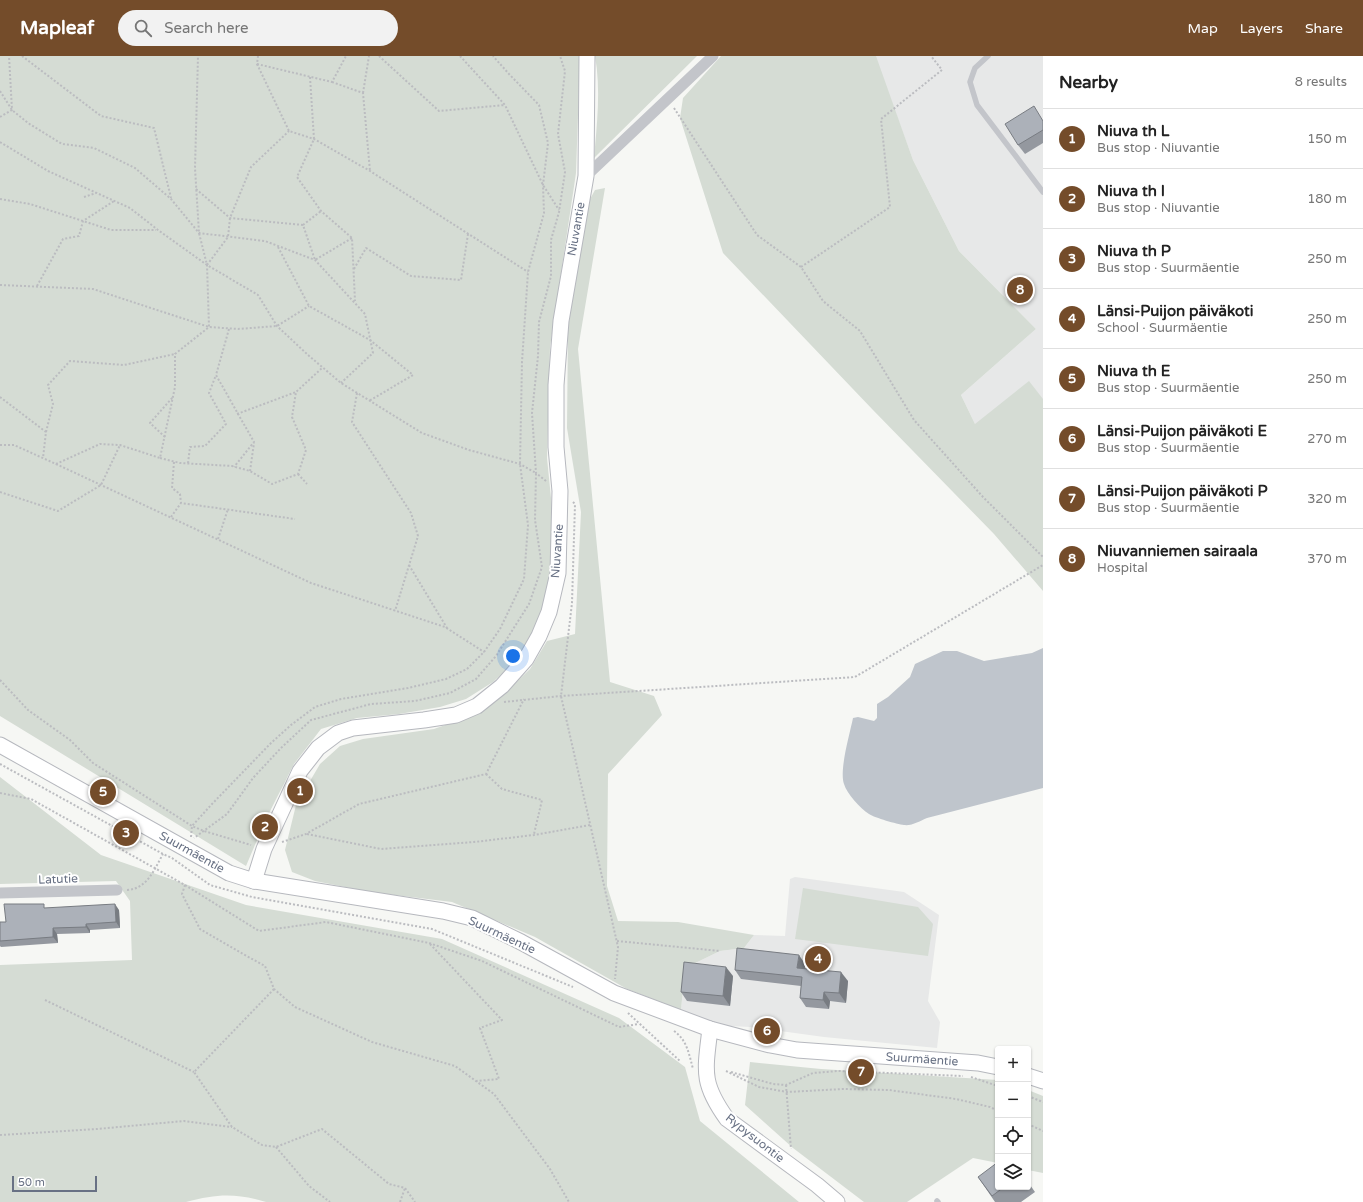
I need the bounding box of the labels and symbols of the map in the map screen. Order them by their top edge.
street label: Niuvantie [564,201,588,257]
pin: 8 [1007,275,1033,305]
street label: Niuvantie [548,523,566,579]
your location [503,646,523,666]
pin: 1 [287,776,313,806]
pin: 5 [90,777,116,807]
pin: 2 [252,812,278,842]
pin: 3 [113,818,139,848]
street label: Suurmäentie [157,828,227,876]
street label: Latutie [38,871,78,887]
street label: Suurmäentie [466,913,538,957]
pin: 4 [805,944,831,974]
pin: 6 [754,1016,780,1046]
street label: Suurmäentie [885,1049,959,1069]
pin: 7 [848,1057,874,1087]
street label: Rypysuontie [723,1111,787,1165]
scale bar [12,1174,97,1193]

